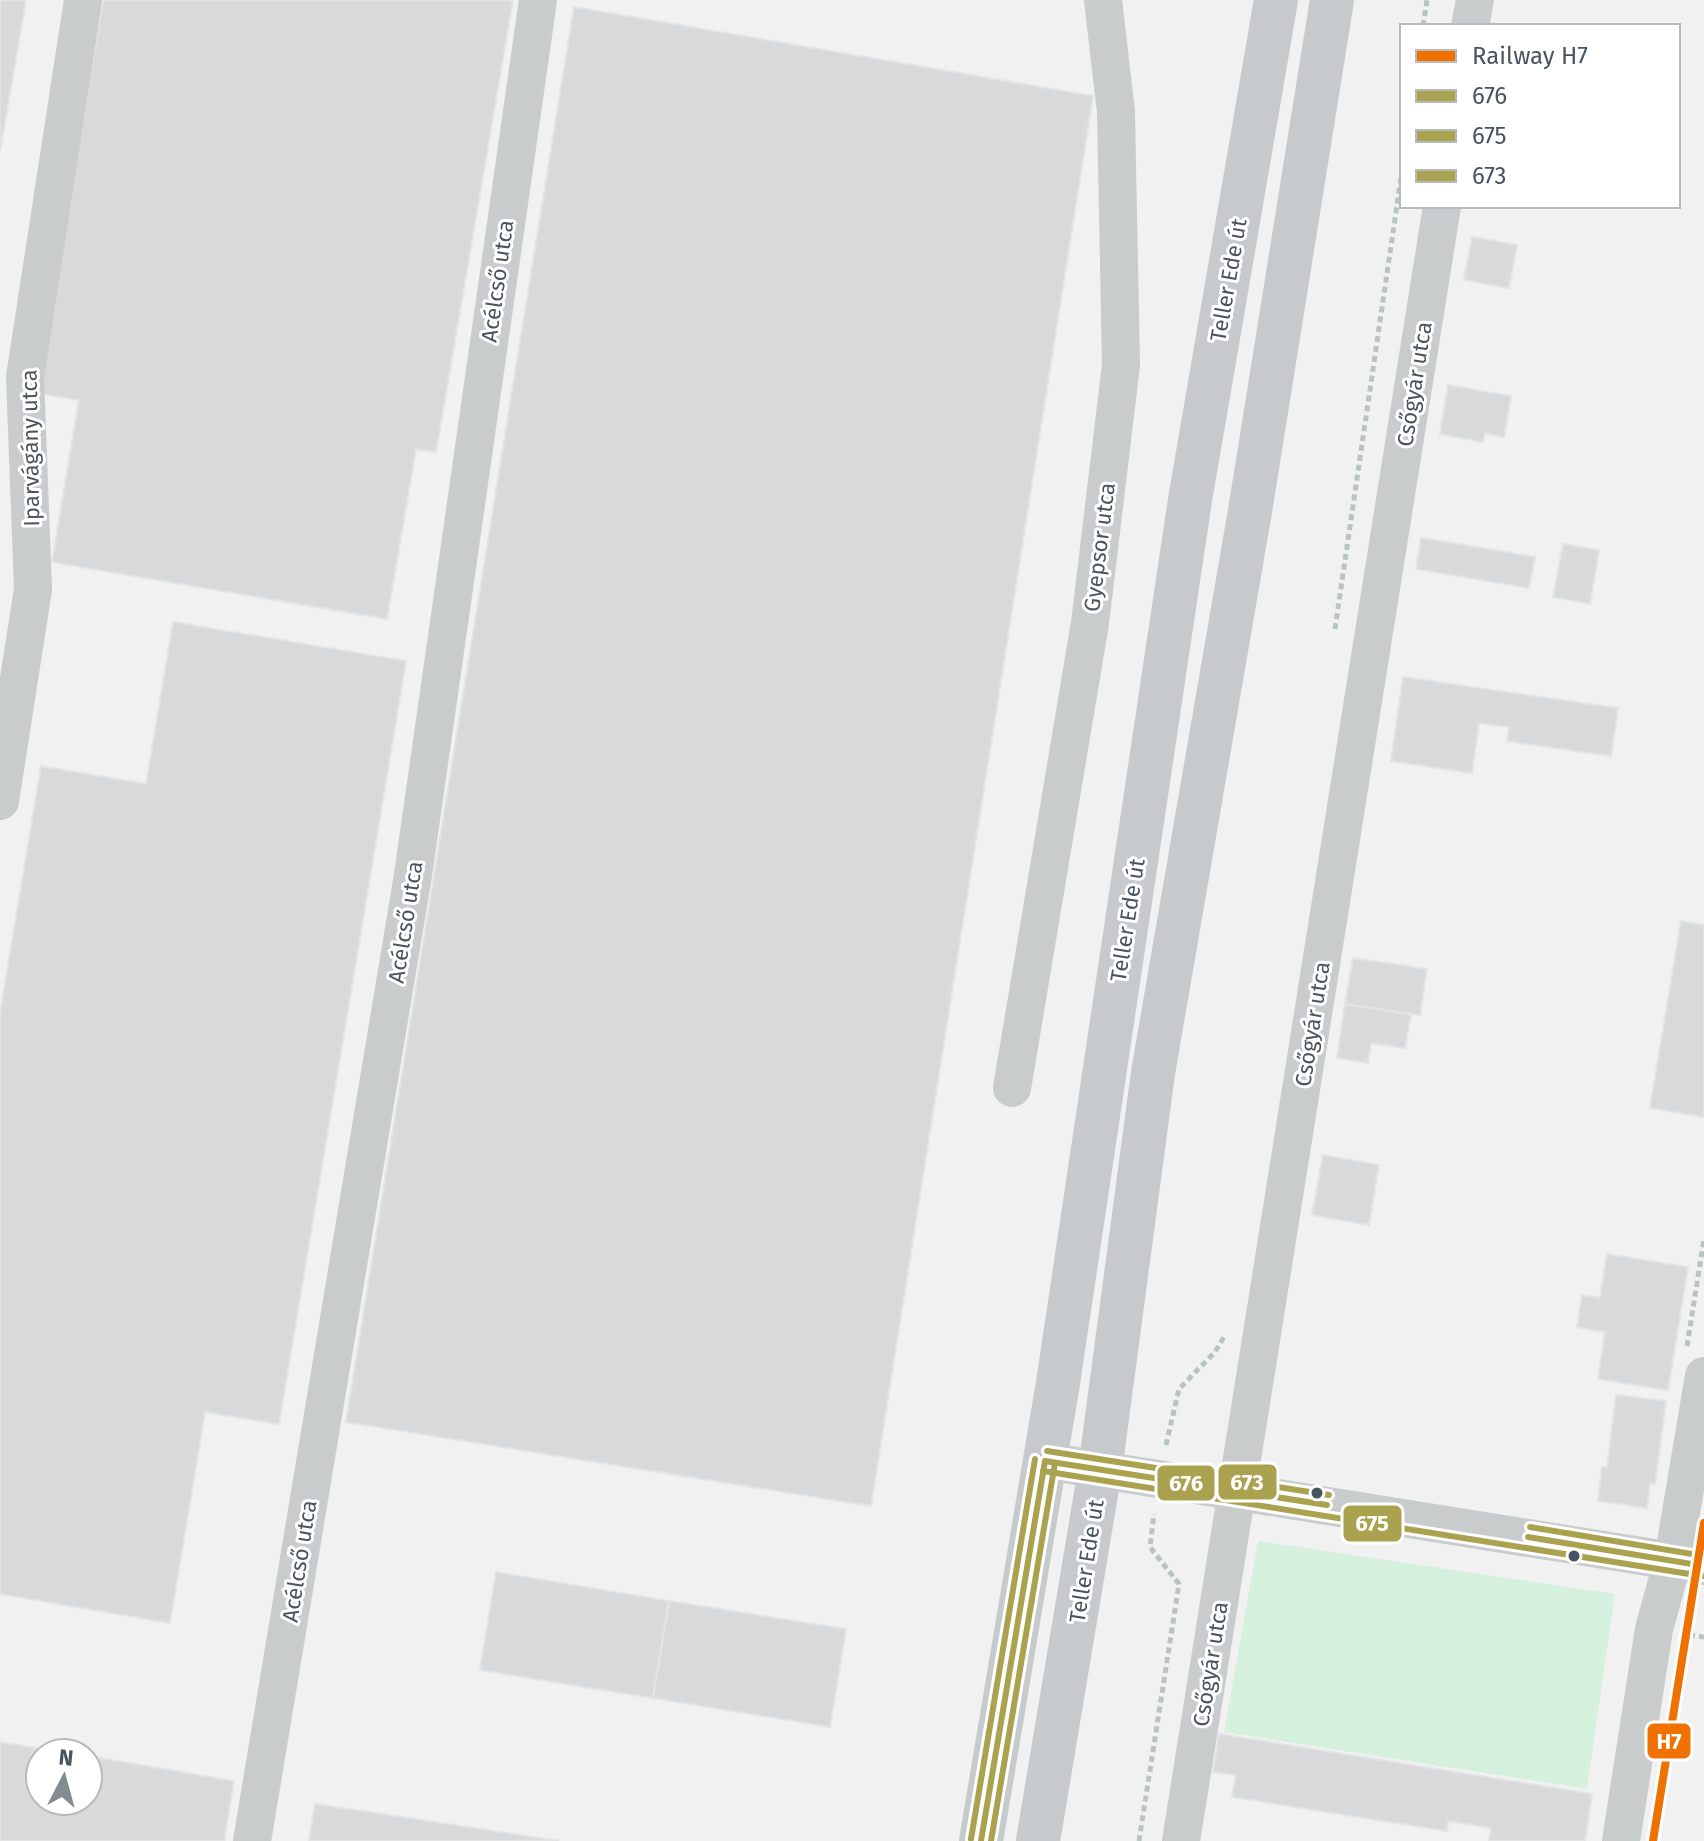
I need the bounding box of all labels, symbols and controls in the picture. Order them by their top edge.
legend [1400,24,1680,208]
text: Railway H7 [1472,42,1588,70]
text: 676 [1472,82,1507,110]
text: 675 [1472,122,1507,150]
text: 673 [1472,162,1507,190]
street label: Teller Ede út [1204,216,1253,344]
street label: Acélcső utca [476,218,519,344]
street label: Csőgyár utca [1391,320,1438,448]
street label: Iparvágány utca [16,369,45,527]
street label: Gyepsor utca [1078,481,1121,613]
street label: Teller Ede út [1104,857,1151,984]
street label: Acélcső utca [383,859,428,985]
street label: Csőgyár utca [1289,960,1336,1088]
line badge: 673 [1217,1463,1278,1501]
line badge: 676 [1156,1464,1216,1502]
text: 673 [1230,1469,1264,1496]
text: 676 [1169,1470,1203,1497]
unlabelled marker [1309,1485,1325,1501]
street label: Acélcső utca [277,1498,322,1624]
street label: Teller Ede út [1063,1498,1110,1625]
line badge: 675 [1342,1504,1403,1543]
text: 675 [1355,1510,1389,1537]
unlabelled marker [1566,1548,1582,1564]
street label: Csőgyár utca [1187,1600,1234,1728]
line badge: H7 [1646,1722,1692,1760]
text: H7 [1657,1728,1681,1755]
north arrow [24,1737,104,1817]
text: N [57,1743,75,1772]

